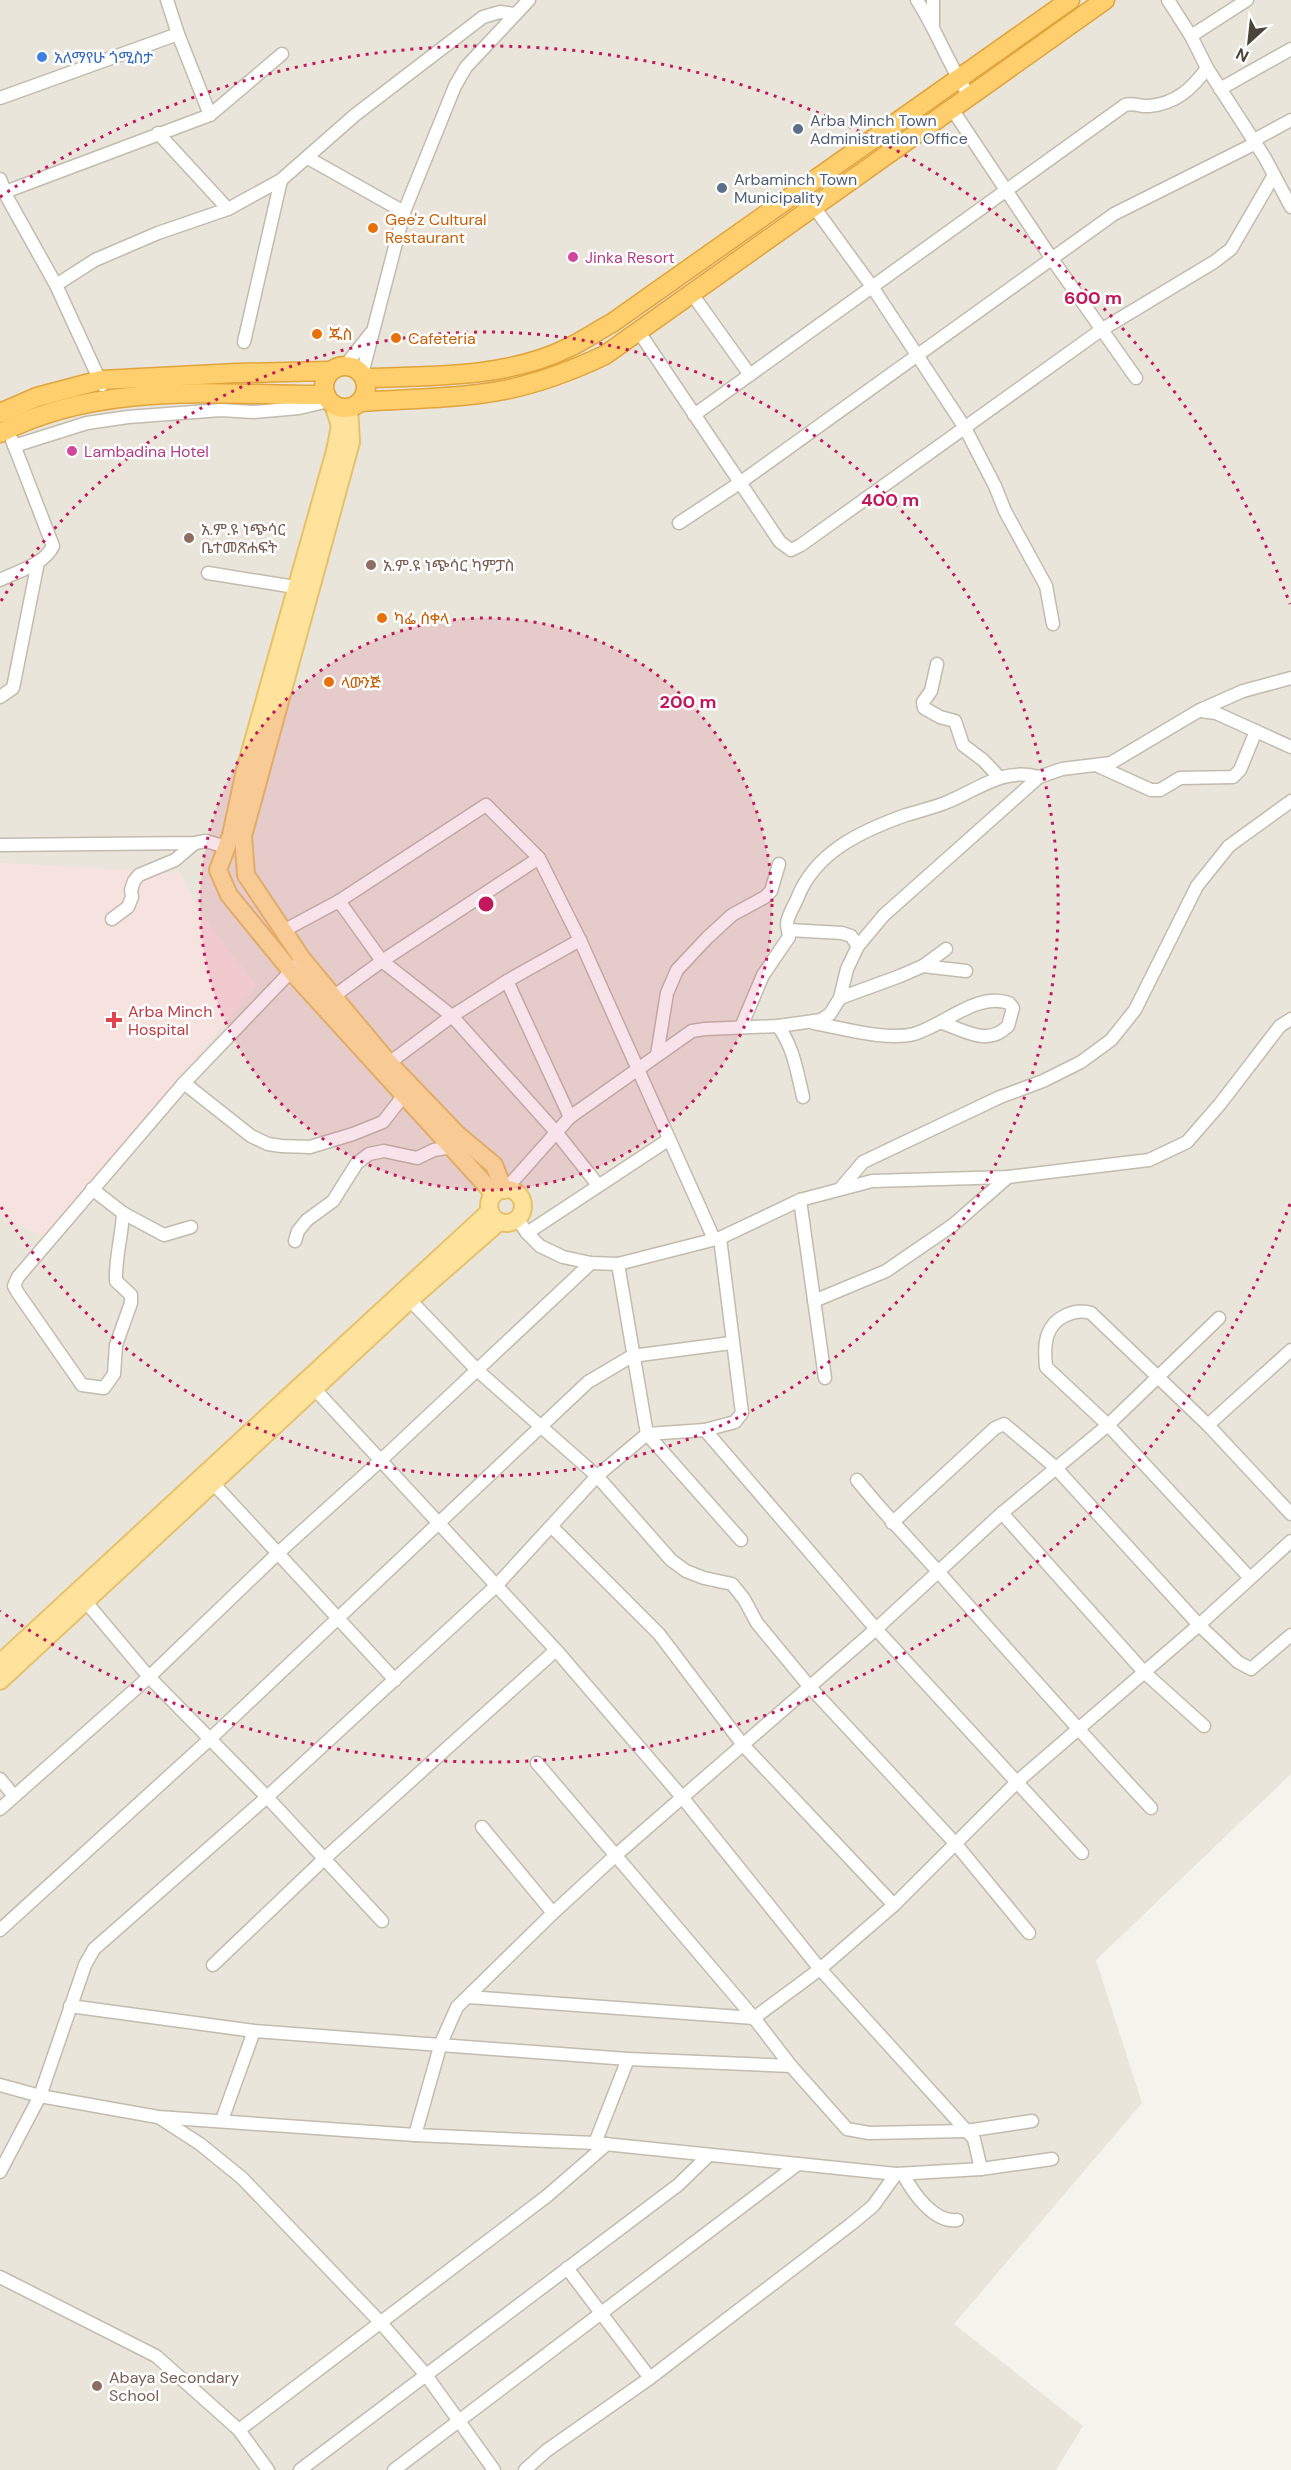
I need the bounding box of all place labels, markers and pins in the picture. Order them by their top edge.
place label: አለማየሁ ጎሚስታ [54,47,153,68]
marker: አለማየሁ ጎሚስታ [35,50,49,64]
place label: Arba Minch Town Administration Office [810,110,968,149]
marker: Arba Minch Town Administration Office [791,122,805,136]
place label: Arbaminch Town Municipality [734,169,857,208]
marker: Arbaminch Town Municipality [715,181,729,195]
place label: Gee'z Cultural Restaurant [385,209,487,248]
marker: Gee'z Cultural Restaurant [366,221,380,235]
place label: Jinka Resort [585,247,675,268]
marker: Jinka Resort [566,250,580,264]
place label: ጁስ [329,324,352,345]
marker: ጁስ [310,327,324,341]
place label: Cafeteria [408,328,476,349]
marker: Cafeteria [389,331,403,345]
place label: Lambadina Hotel [84,441,209,462]
marker: Lambadina Hotel [65,444,79,458]
place label: አ.ም.ዩ ነጭሳር ቤተመጽሐፍት [201,519,286,558]
marker: አ.ም.ዩ ነጭሳር ቤተመጽሐፍት [182,531,196,545]
place label: አ.ም.ዩ ነጭሳር ካምፓስ [383,555,515,576]
marker: አ.ም.ዩ ነጭሳር ካምፓስ [364,558,378,572]
place label: ካፌ ሰቀላ [394,608,449,629]
marker: ካፌ ሰቀላ [375,611,389,625]
place label: ላውንጅ [341,672,381,693]
marker: ላውንጅ [322,675,336,689]
centre of rings [476,894,496,914]
place label: Arba Minch Hospital [128,1001,212,1040]
marker: Arba Minch Hospital [105,1011,123,1029]
place label: Abaya Secondary School [109,2367,239,2406]
marker: Abaya Secondary School [90,2379,104,2393]

